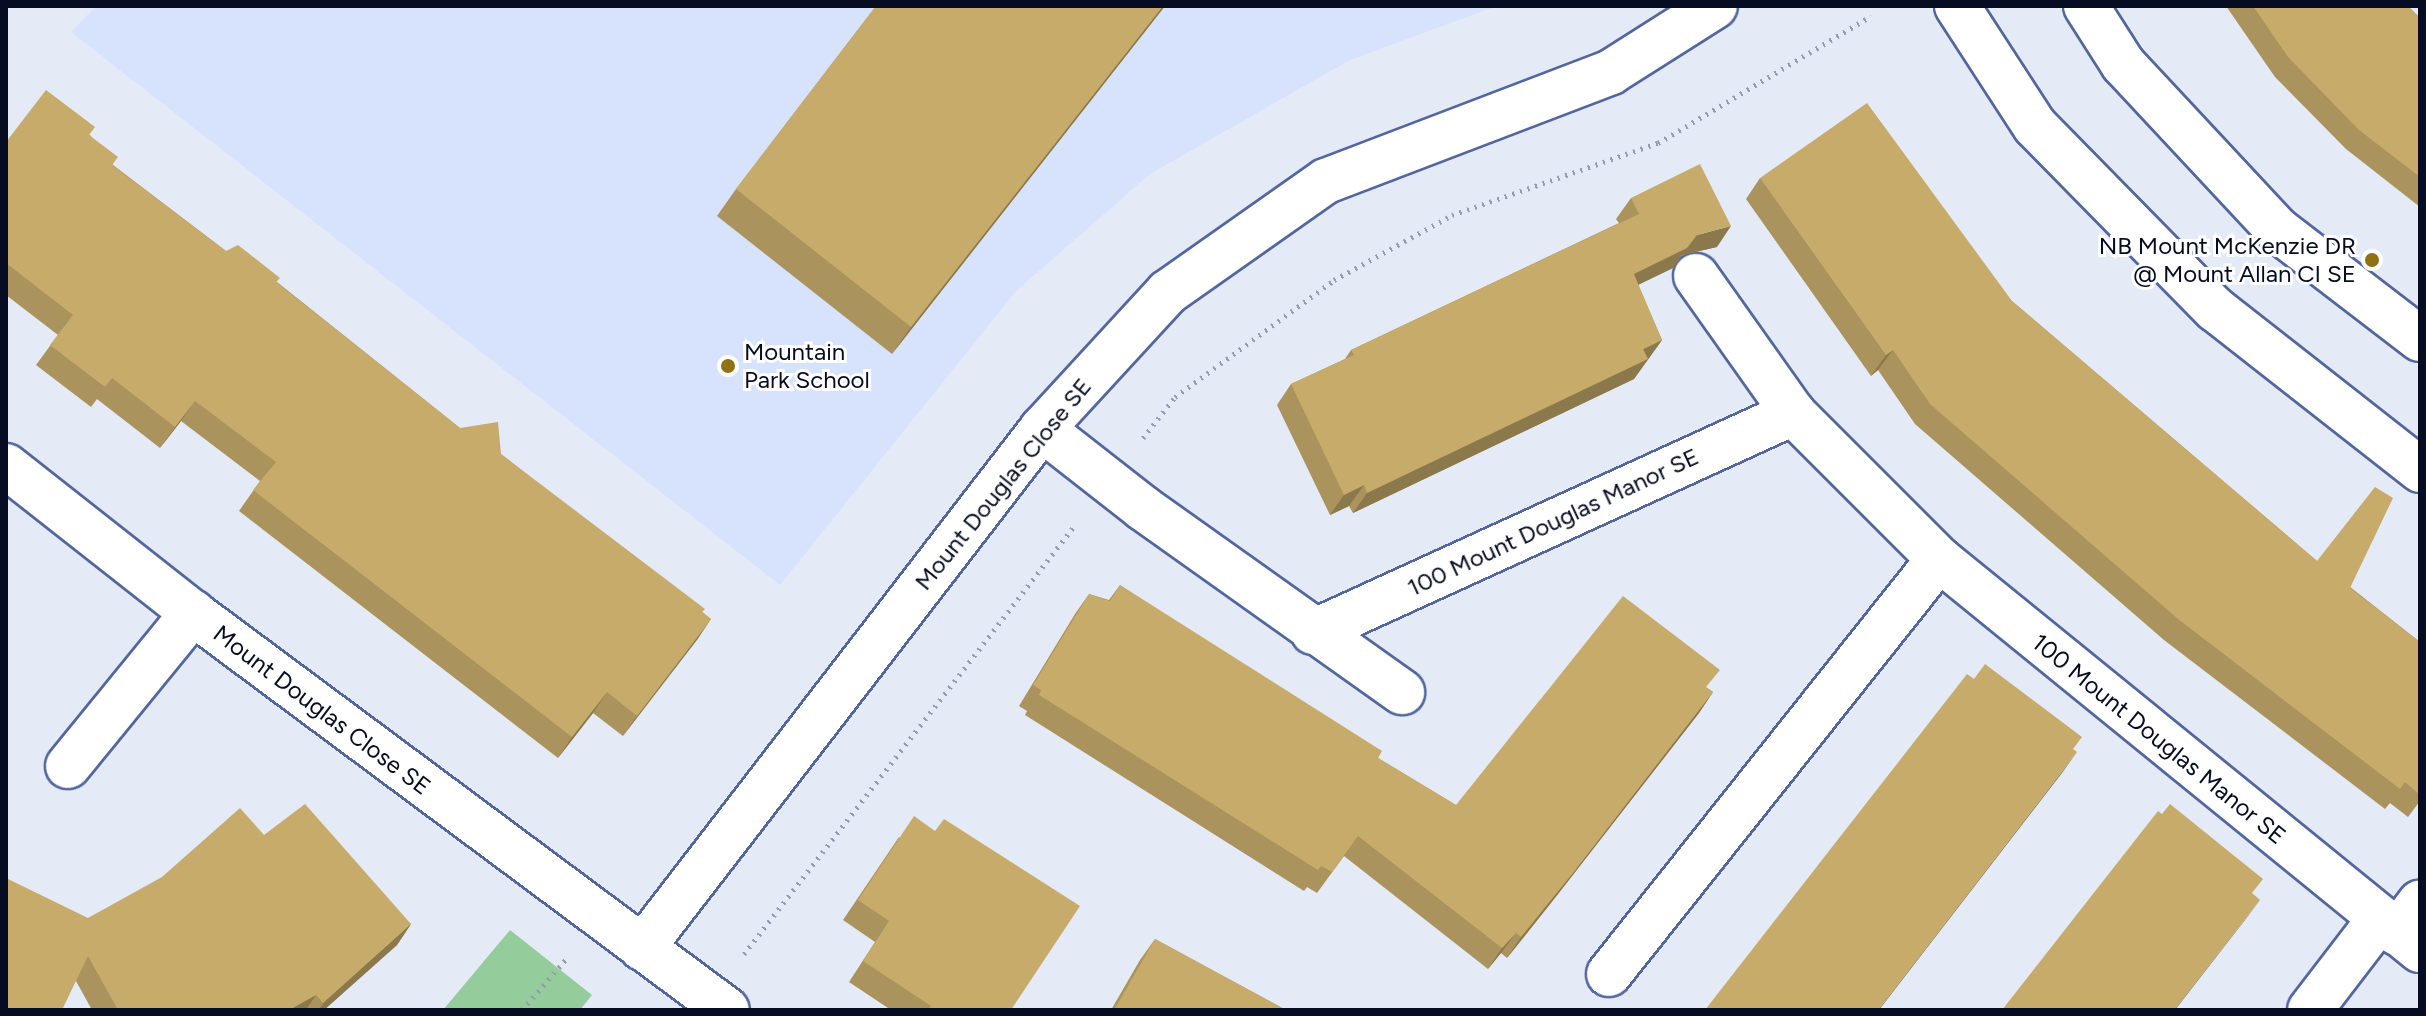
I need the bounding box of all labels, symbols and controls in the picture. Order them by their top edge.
place label: NB Mount McKenzie DR @ Mount Allan CI SE [2099,232,2356,288]
marker: NB Mount McKenzie DR @ Mount Allan CI SE [2363,251,2381,269]
place label: Mountain Park School [744,338,870,394]
marker: Mountain Park School [719,357,737,375]
street label: Mount Douglas Close SE [909,372,1097,596]
street label: 100 Mount Douglas Manor SE [1403,442,1703,602]
street label: Mount Douglas Close SE [208,619,436,801]
street label: 100 Mount Douglas Manor SE [2026,628,2292,850]

